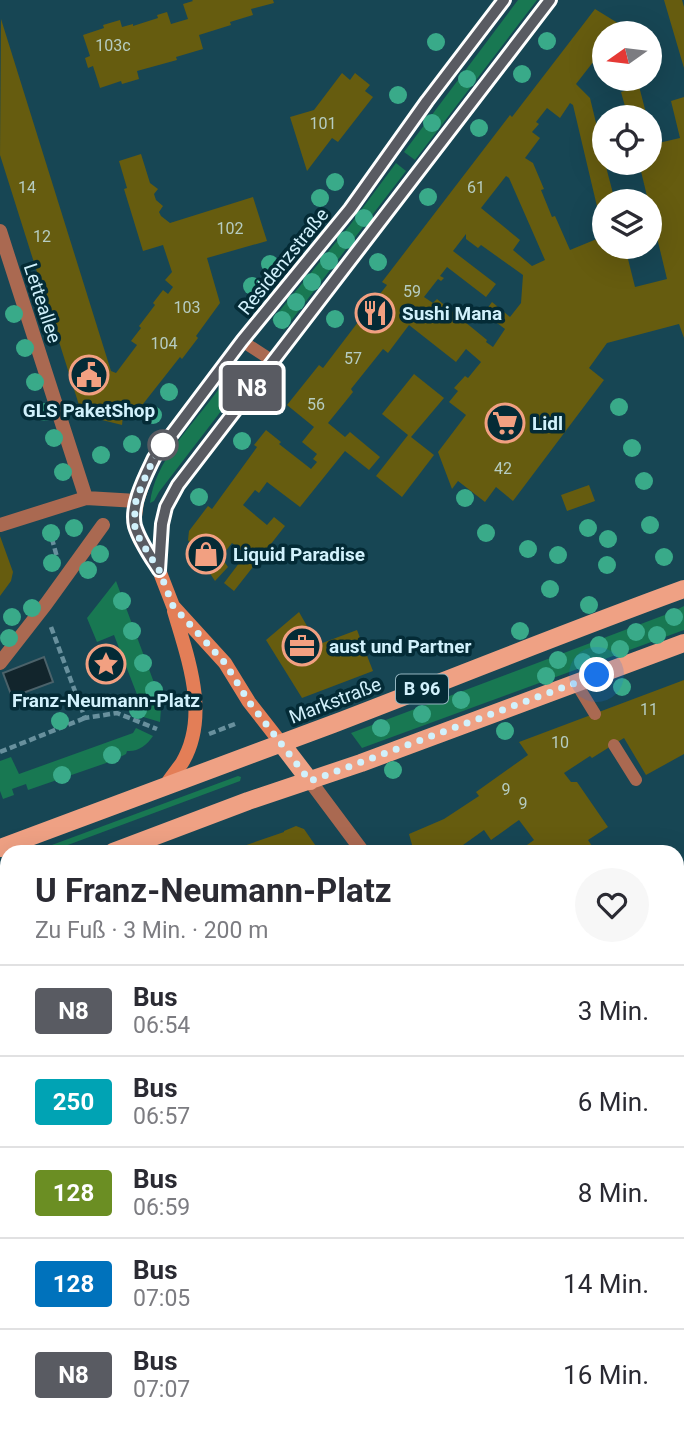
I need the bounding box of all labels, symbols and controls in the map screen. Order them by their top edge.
north arrow [592,21,662,91]
map controls [592,21,662,259]
house number: 103c [95,36,131,55]
button: locate [592,105,662,175]
house number: 101 [310,114,336,133]
house number: 14 [18,178,36,197]
house number: 61 [467,178,485,197]
button: layers [592,189,662,259]
street label: Residenzstraße [233,203,333,319]
house number: 102 [217,219,243,238]
house number: 12 [33,227,51,246]
street label: Letteallee [19,260,66,346]
house number: 59 [403,282,421,301]
restaurant icon: Sushi Mana [354,292,396,334]
house number: 103 [174,298,200,317]
place label: Sushi Mana [402,302,502,325]
house number: 104 [151,334,177,353]
house number: 57 [344,349,362,368]
public building icon: GLS PaketShop [68,354,110,396]
line badge: N8 [220,365,284,411]
text: N8 [237,374,267,402]
house number: 56 [307,395,325,414]
place label: GLS PaketShop [23,399,155,422]
supermarket icon: Lidl [484,402,526,444]
place label: Lidl [532,412,563,435]
unlabelled marker [148,430,178,460]
house number: 42 [494,459,512,478]
shop icon: Liquid Paradise [185,533,227,575]
place label: Liquid Paradise [233,543,365,566]
office icon: aust und Partner [281,625,323,667]
place label: aust und Partner [329,635,472,658]
place icon: Franz-Neumann-Platz [85,643,127,685]
your location [579,657,614,692]
street label: Markstraße [286,672,384,729]
road number: B 96 [396,674,448,704]
place label: Franz-Neumann-Platz [12,689,200,712]
house number: 11 [640,700,658,719]
house number: 10 [551,733,569,752]
house number: 9 [502,780,511,799]
house number: 9 [519,794,528,813]
button: heart [575,868,649,942]
text: U Franz-Neumann-Platz [35,871,392,910]
text: Zu Fuß · 3 Min. · 200 m [35,917,268,944]
text: Bus [133,982,178,1012]
text: 3 Min. [578,996,649,1026]
text: N8 [58,997,89,1025]
text: 06:54 [133,1012,190,1039]
text: Bus [133,1073,178,1103]
text: 6 Min. [578,1087,649,1117]
text: 250 [53,1088,94,1116]
text: 06:57 [133,1103,190,1130]
text: Bus [133,1164,178,1194]
text: 8 Min. [578,1178,649,1208]
text: 128 [53,1179,94,1207]
text: 06:59 [133,1194,190,1221]
text: Bus [133,1255,178,1285]
text: 14 Min. [563,1269,649,1299]
text: 128 [53,1270,94,1298]
text: 07:05 [133,1285,190,1312]
text: Bus [133,1346,178,1376]
text: 16 Min. [563,1360,649,1390]
text: N8 [58,1361,89,1389]
text: 07:07 [133,1376,190,1403]

